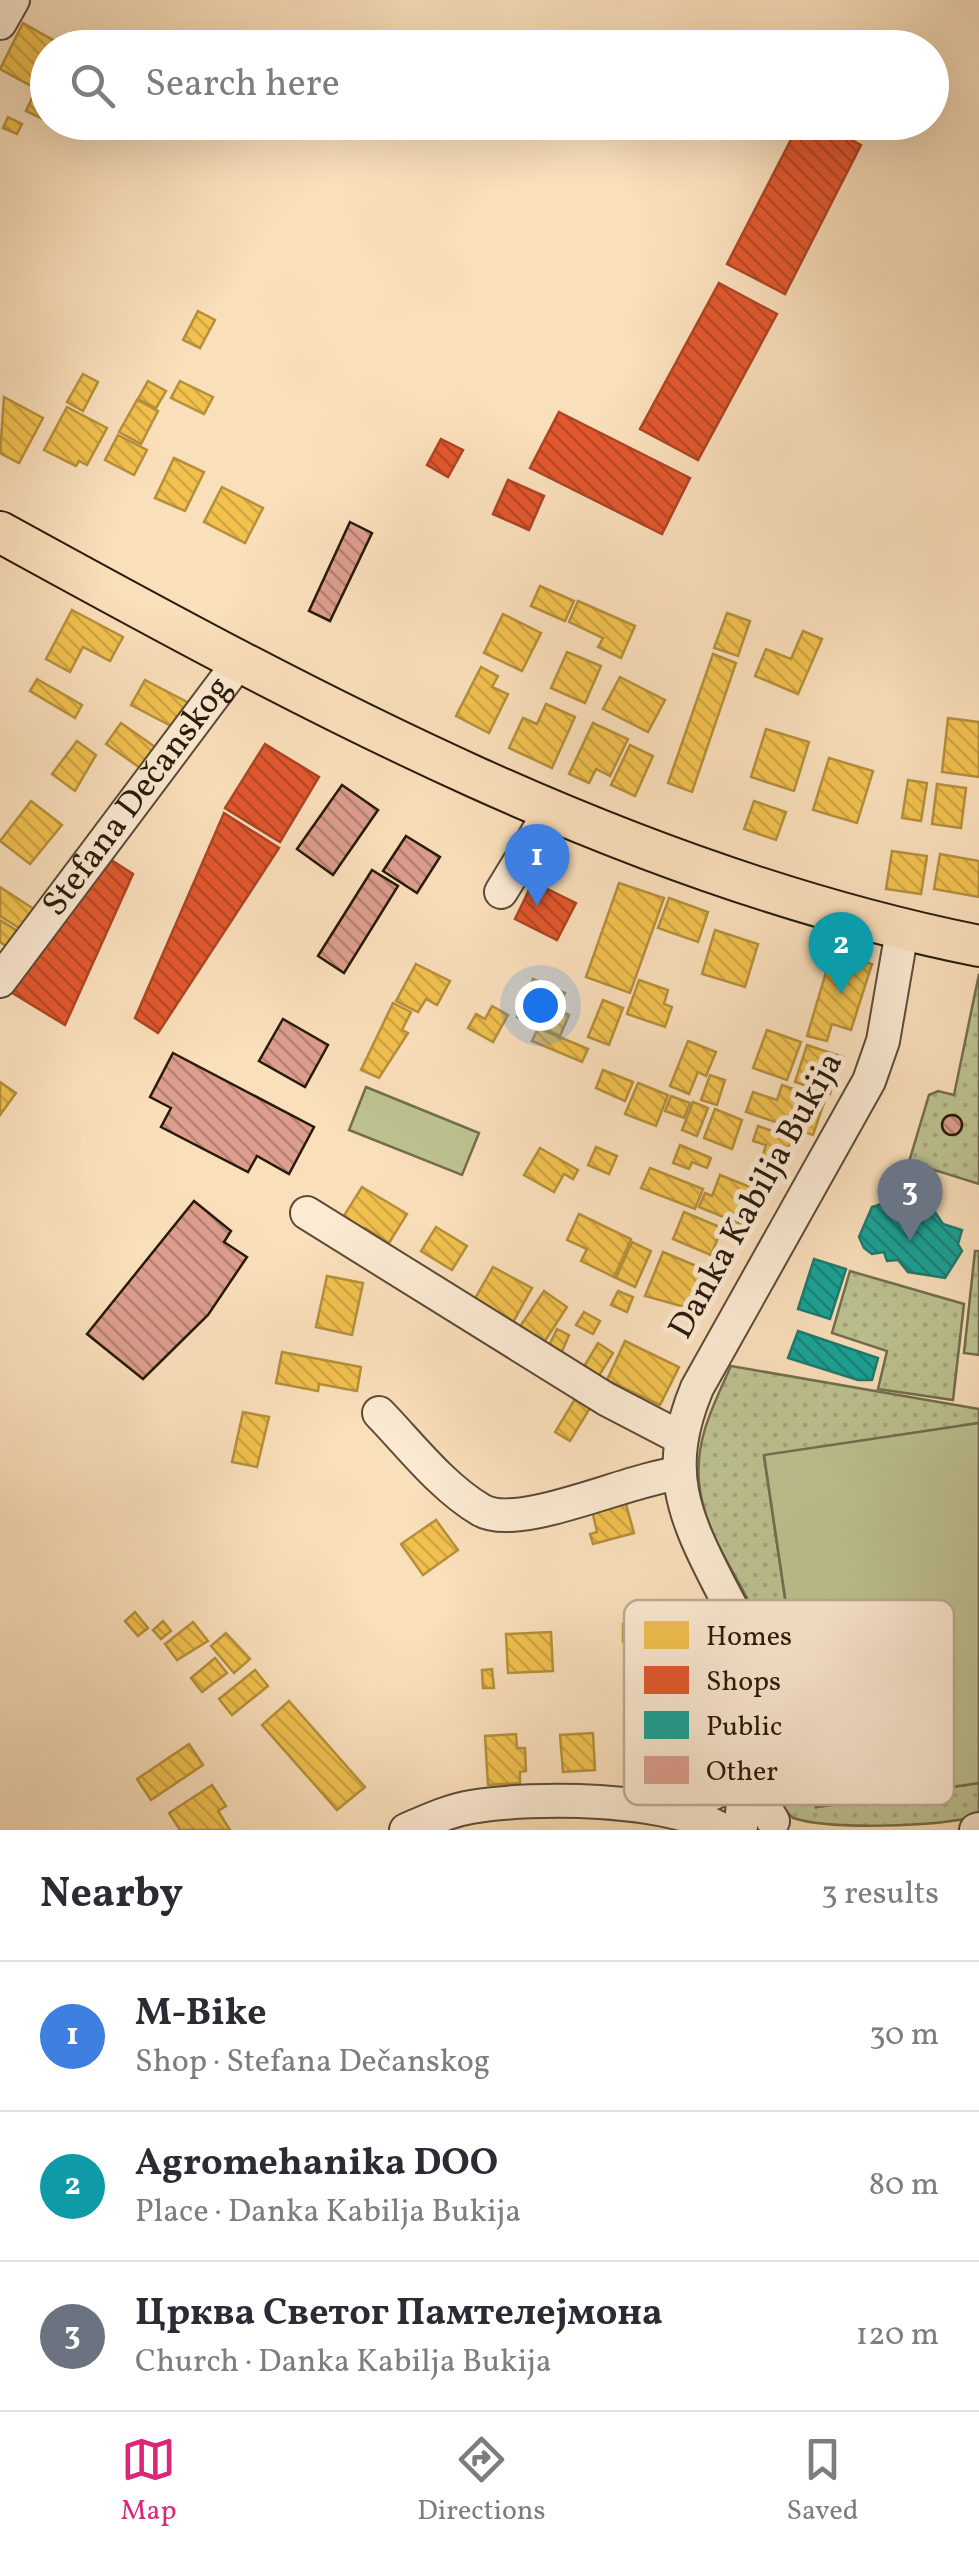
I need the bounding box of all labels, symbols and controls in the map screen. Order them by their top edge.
search box [30,30,949,140]
icon: search [65,58,120,113]
text: Search here [145,59,340,112]
street label: Stefana Dečanskog [32,667,244,927]
pin: 1 [504,824,570,906]
pin: 2 [808,912,874,994]
your location [515,980,566,1031]
street label: Danka Kabilja Bukija [658,1044,856,1348]
pin: 3 [878,1158,942,1241]
legend [624,1600,954,1805]
text: Homes [706,1618,792,1657]
text: Shops [706,1663,781,1702]
text: Public [706,1708,782,1747]
text: Other [706,1753,778,1792]
text: Nearby [40,1866,183,1925]
text: 3 results [821,1873,939,1917]
text: M-Bike [135,1988,267,2041]
text: 1 [66,2014,79,2058]
text: 30 m [869,2014,939,2058]
text: Shop · Stefana Dečanskog [135,2041,490,2085]
text: Agromehanika DOO [135,2138,498,2191]
text: 2 [64,2164,81,2208]
text: 80 m [869,2164,939,2208]
text: Place · Danka Kabilja Bukija [135,2191,521,2235]
text: Црква Светог Памтелејмона [135,2288,663,2341]
text: 3 [64,2314,81,2358]
text: 120 m [856,2314,939,2358]
text: Church · Danka Kabilja Bukija [135,2341,552,2385]
tab: Map [120,2432,176,2531]
tab: Directions [417,2432,546,2531]
tab: Saved [786,2432,859,2531]

